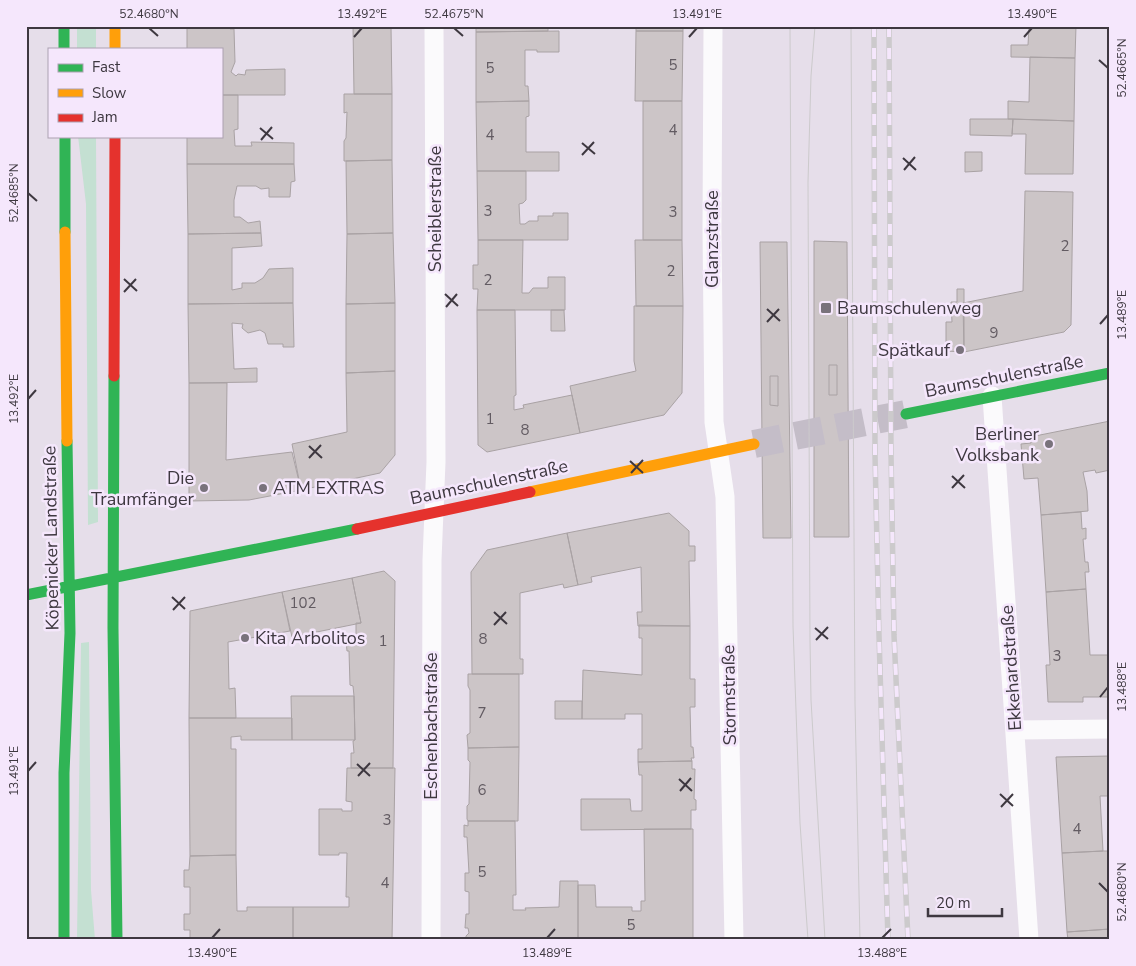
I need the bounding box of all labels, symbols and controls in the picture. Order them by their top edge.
text: 52.4680°N [119,6,179,22]
text: 13.492°E [337,6,387,22]
text: 52.4675°N [424,6,484,22]
text: 13.491°E [672,6,722,22]
text: 13.490°E [1007,6,1057,22]
text: 52.4665°N [1114,38,1130,98]
legend [48,48,222,138]
house number: 5 [668,55,678,75]
text: Fast [92,57,121,77]
house number: 5 [485,58,495,78]
text: Slow [92,83,127,103]
text: Jam [91,107,118,127]
house number: 4 [668,120,678,140]
house number: 4 [485,125,495,145]
street label: Scheiblerstraße [423,146,447,272]
text: 52.4685°N [6,163,22,223]
street label: Glanzstraße [700,190,724,288]
house number: 3 [483,201,493,221]
house number: 3 [668,202,678,222]
house number: 2 [1060,236,1070,256]
house number: 2 [666,261,676,281]
house number: 2 [483,270,493,290]
text: 13.489°E [1114,290,1130,340]
place label: Baumschulenweg [837,296,982,320]
marker: Baumschulenweg [819,301,833,315]
house number: 9 [989,323,999,343]
place label: Spätkauf [878,338,951,362]
marker: Spätkauf [954,344,966,356]
street label: Baumschulenstraße [923,349,1085,403]
text: 13.492°E [6,374,22,424]
house number: 1 [485,409,495,429]
house number: 8 [520,420,530,440]
place label: Berliner Volksbank [955,422,1040,467]
marker: Berliner Volksbank [1043,438,1055,450]
street label: Köpenicker Landstraße [37,445,65,631]
street label: Baumschulenstraße [408,454,570,510]
place label: Die Traumfänger [91,466,195,511]
place label: ATM EXTRAS [273,476,384,500]
marker: Die Traumfänger [198,482,210,494]
marker: ATM EXTRAS [257,482,269,494]
house number: 102 [289,593,317,613]
street label: Ekkehardstraße [995,604,1027,732]
place label: Kita Arbolitos [255,626,365,650]
house number: 8 [478,629,488,649]
house number: 1 [378,631,388,651]
marker: Kita Arbolitos [239,632,251,644]
street label: Stormstraße [716,645,742,745]
house number: 3 [1052,646,1062,666]
street label: Eschenbachstraße [419,652,443,800]
text: 13.488°E [1114,662,1130,712]
house number: 7 [477,703,487,723]
text: 13.491°E [6,746,22,796]
house number: 6 [477,780,487,800]
house number: 3 [382,810,392,830]
house number: 4 [1072,819,1082,839]
house number: 5 [477,862,487,882]
text: 52.4680°N [1114,862,1130,922]
house number: 4 [380,873,390,893]
scale bar [928,886,1002,918]
text: 20 m [936,893,971,913]
house number: 5 [626,915,636,935]
text: 13.490°E [187,945,237,961]
text: 13.489°E [522,945,572,961]
text: 13.488°E [857,945,907,961]

